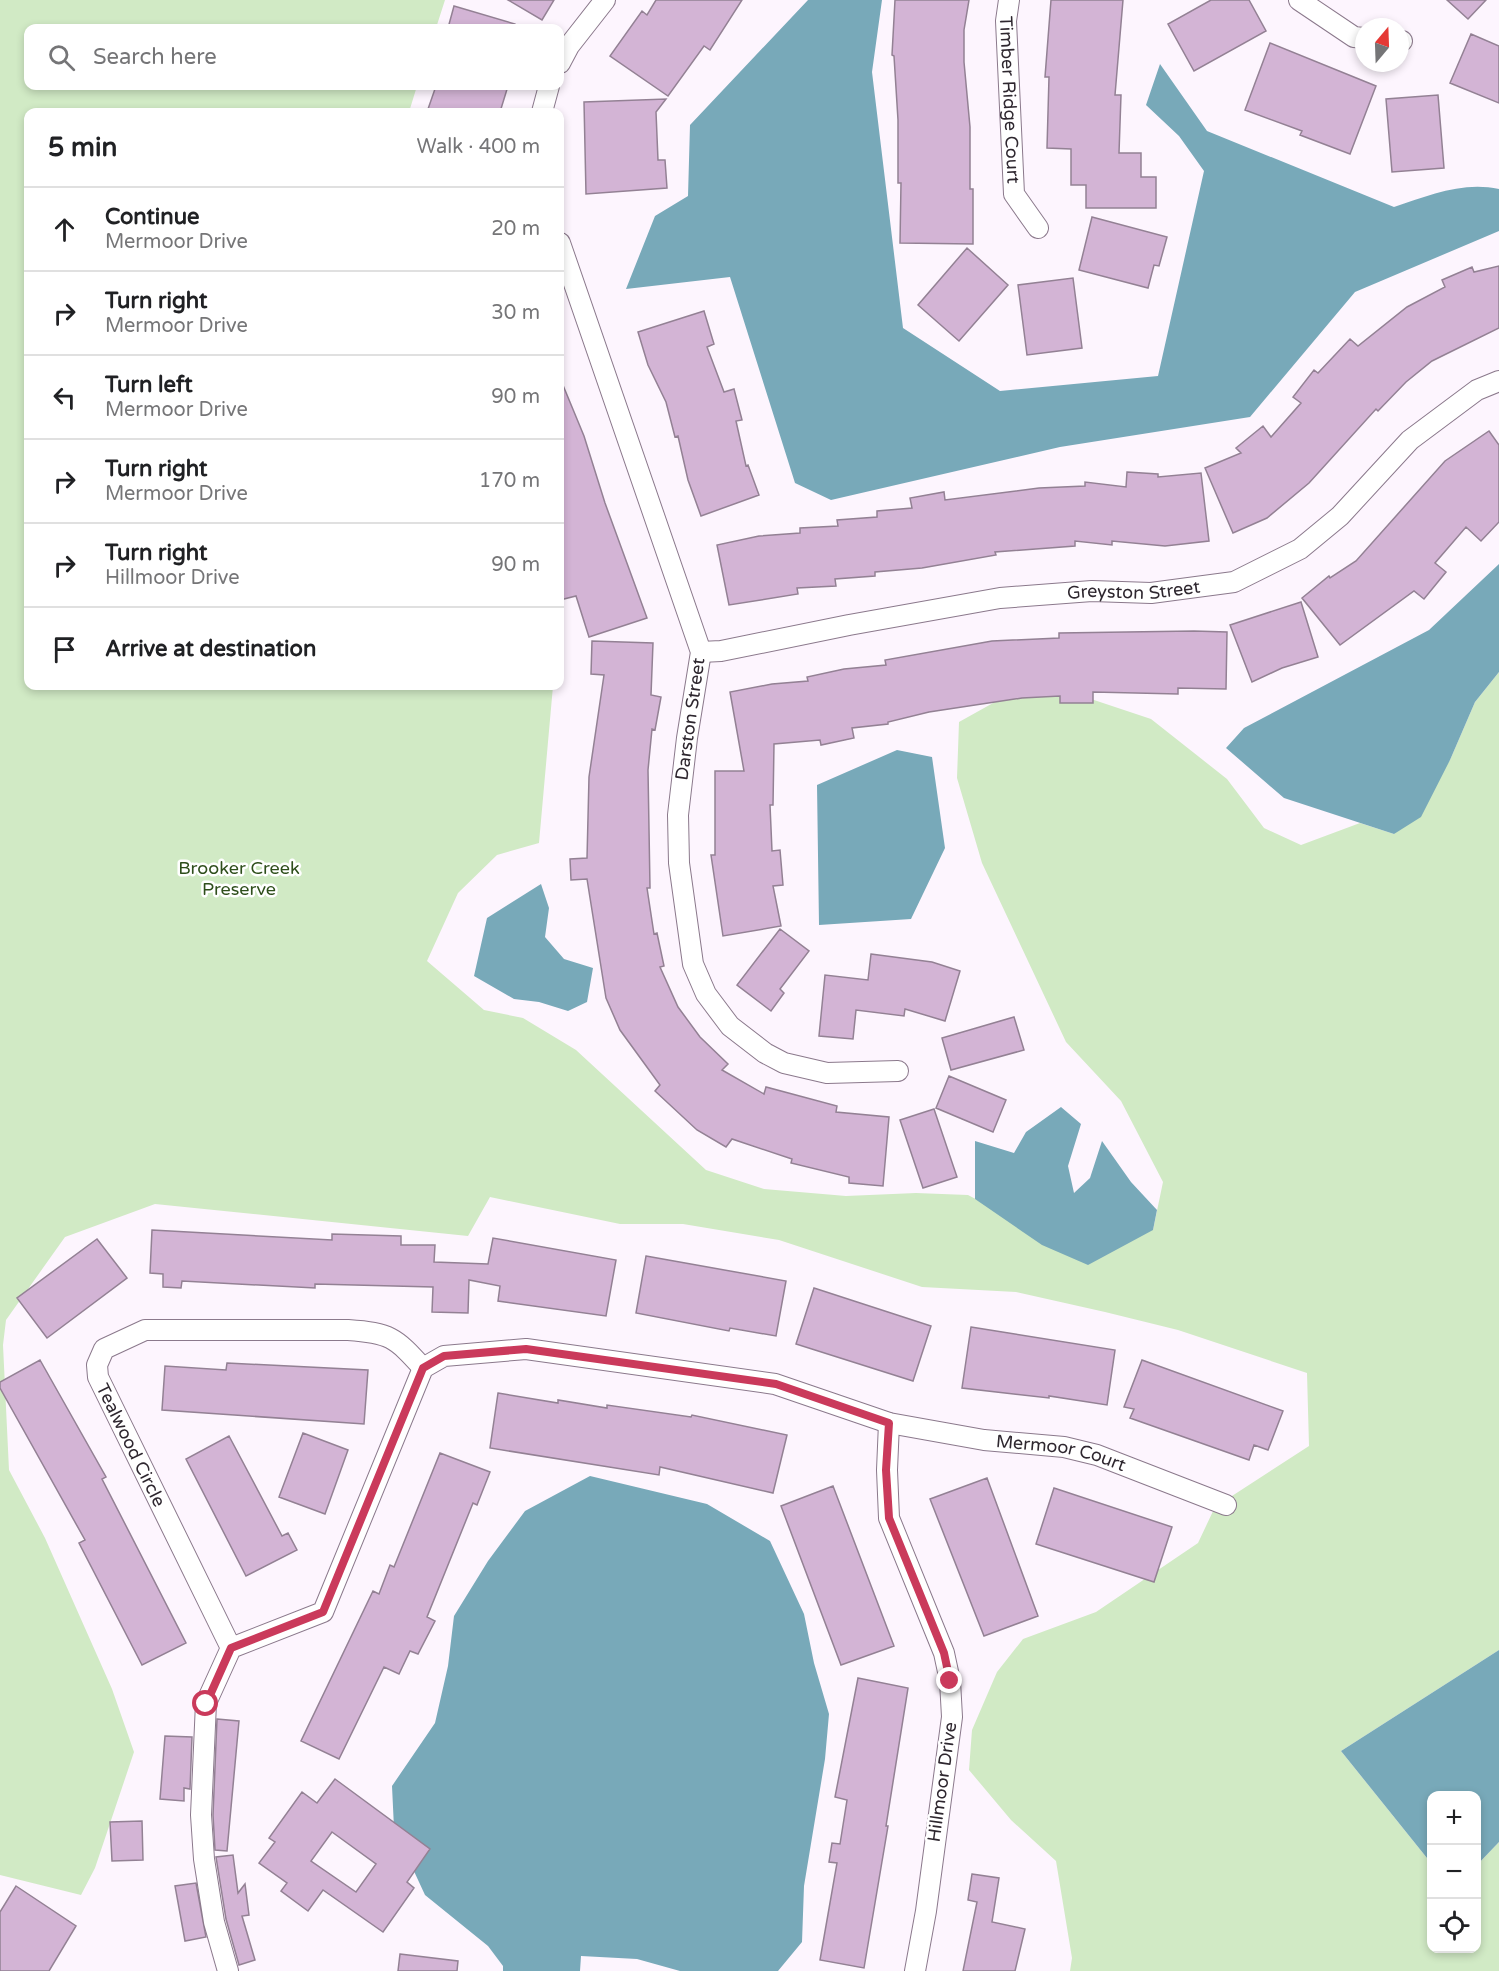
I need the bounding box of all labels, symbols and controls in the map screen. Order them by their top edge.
street label: Timber Ridge Court [995,15,1025,184]
north arrow [1355,18,1409,72]
search box [24,24,564,90]
icon: search [45,41,78,74]
text: Search here [93,44,217,70]
text: 5 min [48,132,117,163]
text: Walk · 400 m [417,135,540,159]
text: Continue [105,204,200,230]
icon: ahead [48,213,81,246]
text: 20 m [491,217,540,241]
text: Mermoor Drive [105,230,248,254]
text: Turn right [105,288,207,314]
icon: right [48,297,81,330]
text: 30 m [491,301,540,325]
text: Mermoor Drive [105,314,248,338]
text: Turn left [105,372,193,398]
icon: left [48,381,81,414]
text: 90 m [491,385,540,409]
text: Mermoor Drive [105,398,248,422]
text: Turn right [105,456,207,482]
icon: right [48,465,81,498]
text: 170 m [479,469,540,493]
text: Mermoor Drive [105,482,248,506]
text: Turn right [105,540,207,566]
icon: right [48,549,81,582]
text: 90 m [491,553,540,577]
text: Hillmoor Drive [105,566,240,590]
street label: Greyston Street [1066,576,1202,604]
icon: arrive [48,633,81,666]
text: Arrive at destination [105,636,316,662]
street label: Darston Street [670,656,710,782]
park label: Brooker Creek Preserve [178,857,300,900]
street label: Tealwood Circle [92,1380,170,1510]
street label: Mermoor Court [995,1430,1129,1476]
route end [936,1667,962,1693]
route start [192,1690,218,1716]
street label: Hillmoor Drive [923,1720,961,1844]
map controls [1427,1791,1481,1953]
button: + [1427,1791,1481,1845]
button: − [1427,1845,1481,1899]
button: locate [1427,1899,1481,1953]

